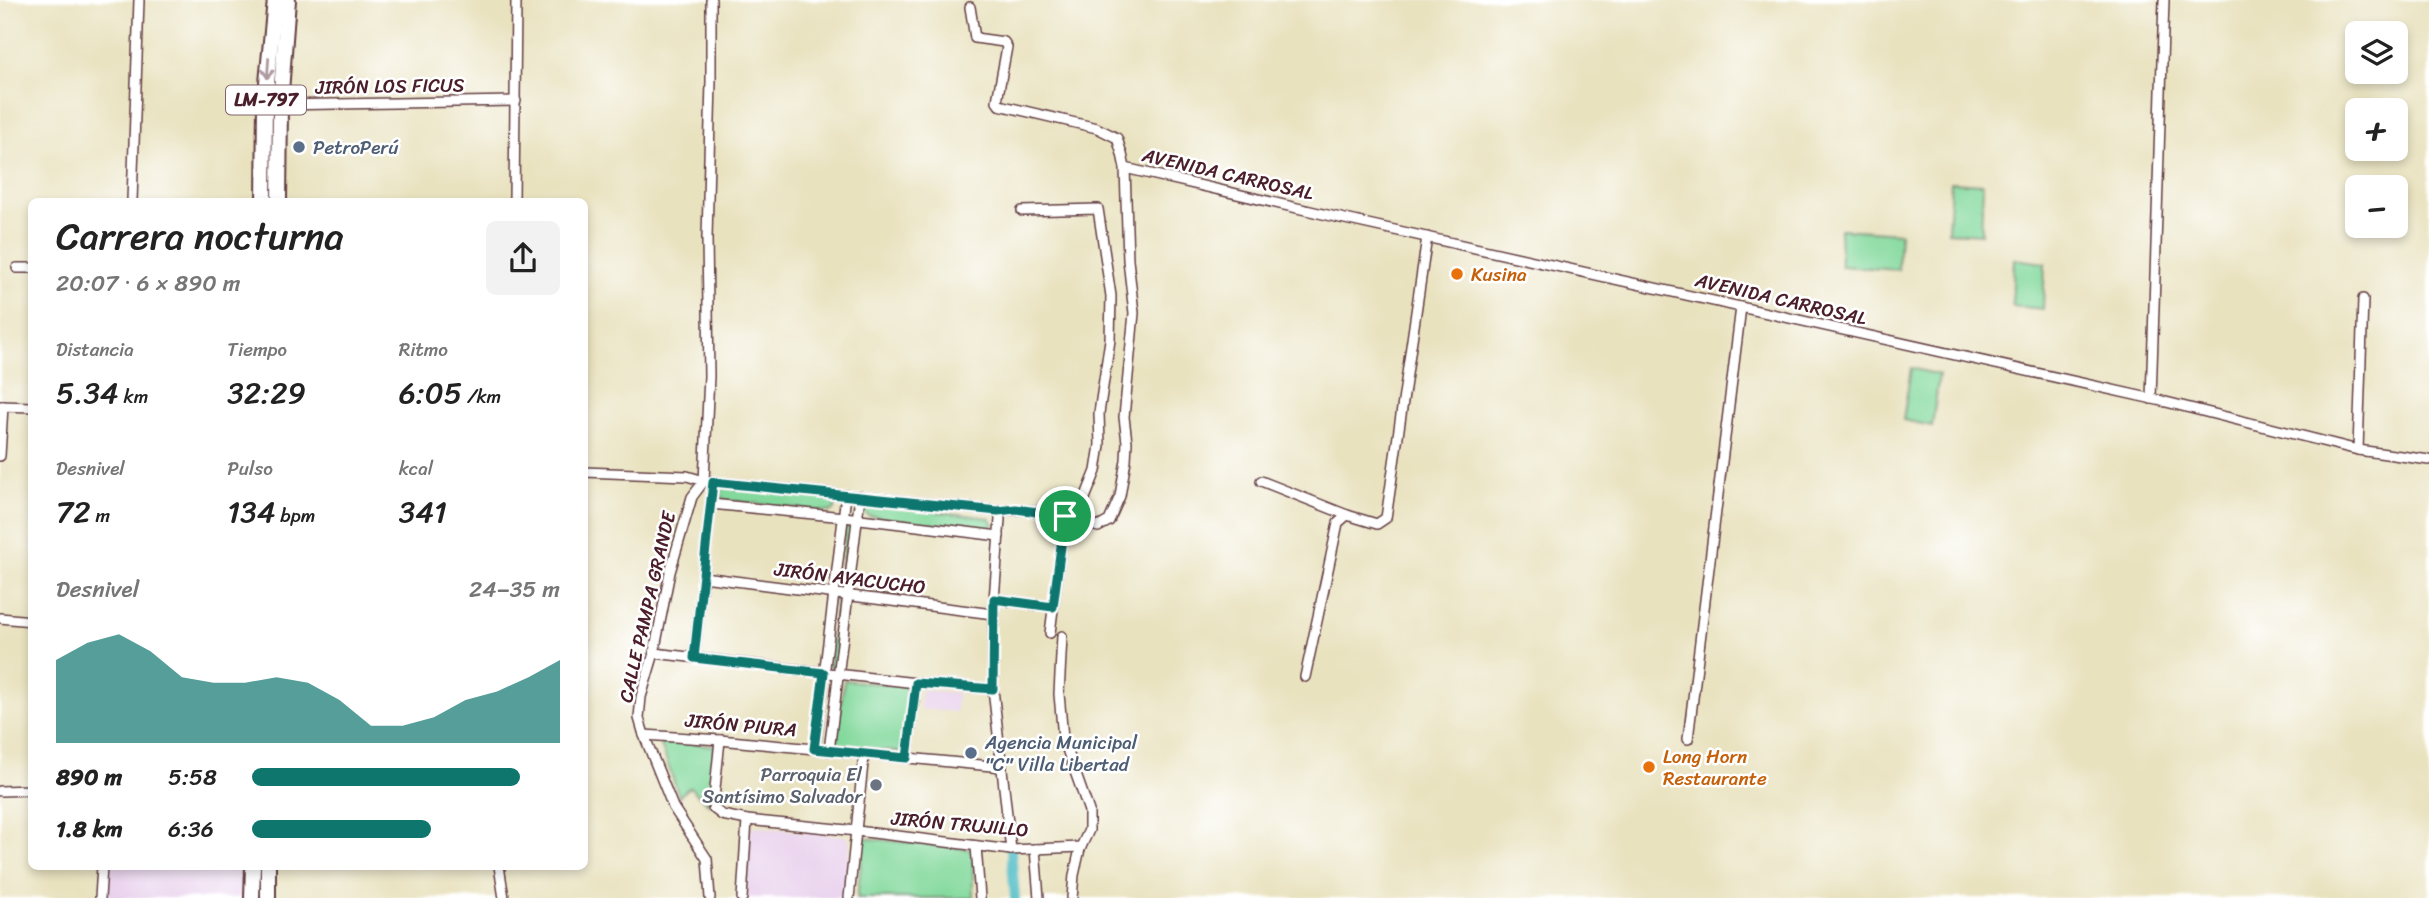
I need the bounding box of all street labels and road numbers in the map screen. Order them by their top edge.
street label: JIRÓN LOS FICUS [314,68,465,104]
road number: LM-797 [226,86,306,114]
street label: AVENIDA CARROSAL [1138,138,1317,210]
street label: AVENIDA CARROSAL [1691,263,1870,335]
street label: CALLE PAMPA GRANDE [609,507,685,706]
street label: JIRÓN AYACUCHO [771,552,928,604]
street label: JIRÓN PIURA [683,704,798,746]
street label: JIRÓN TRUJILLO [889,801,1030,846]

